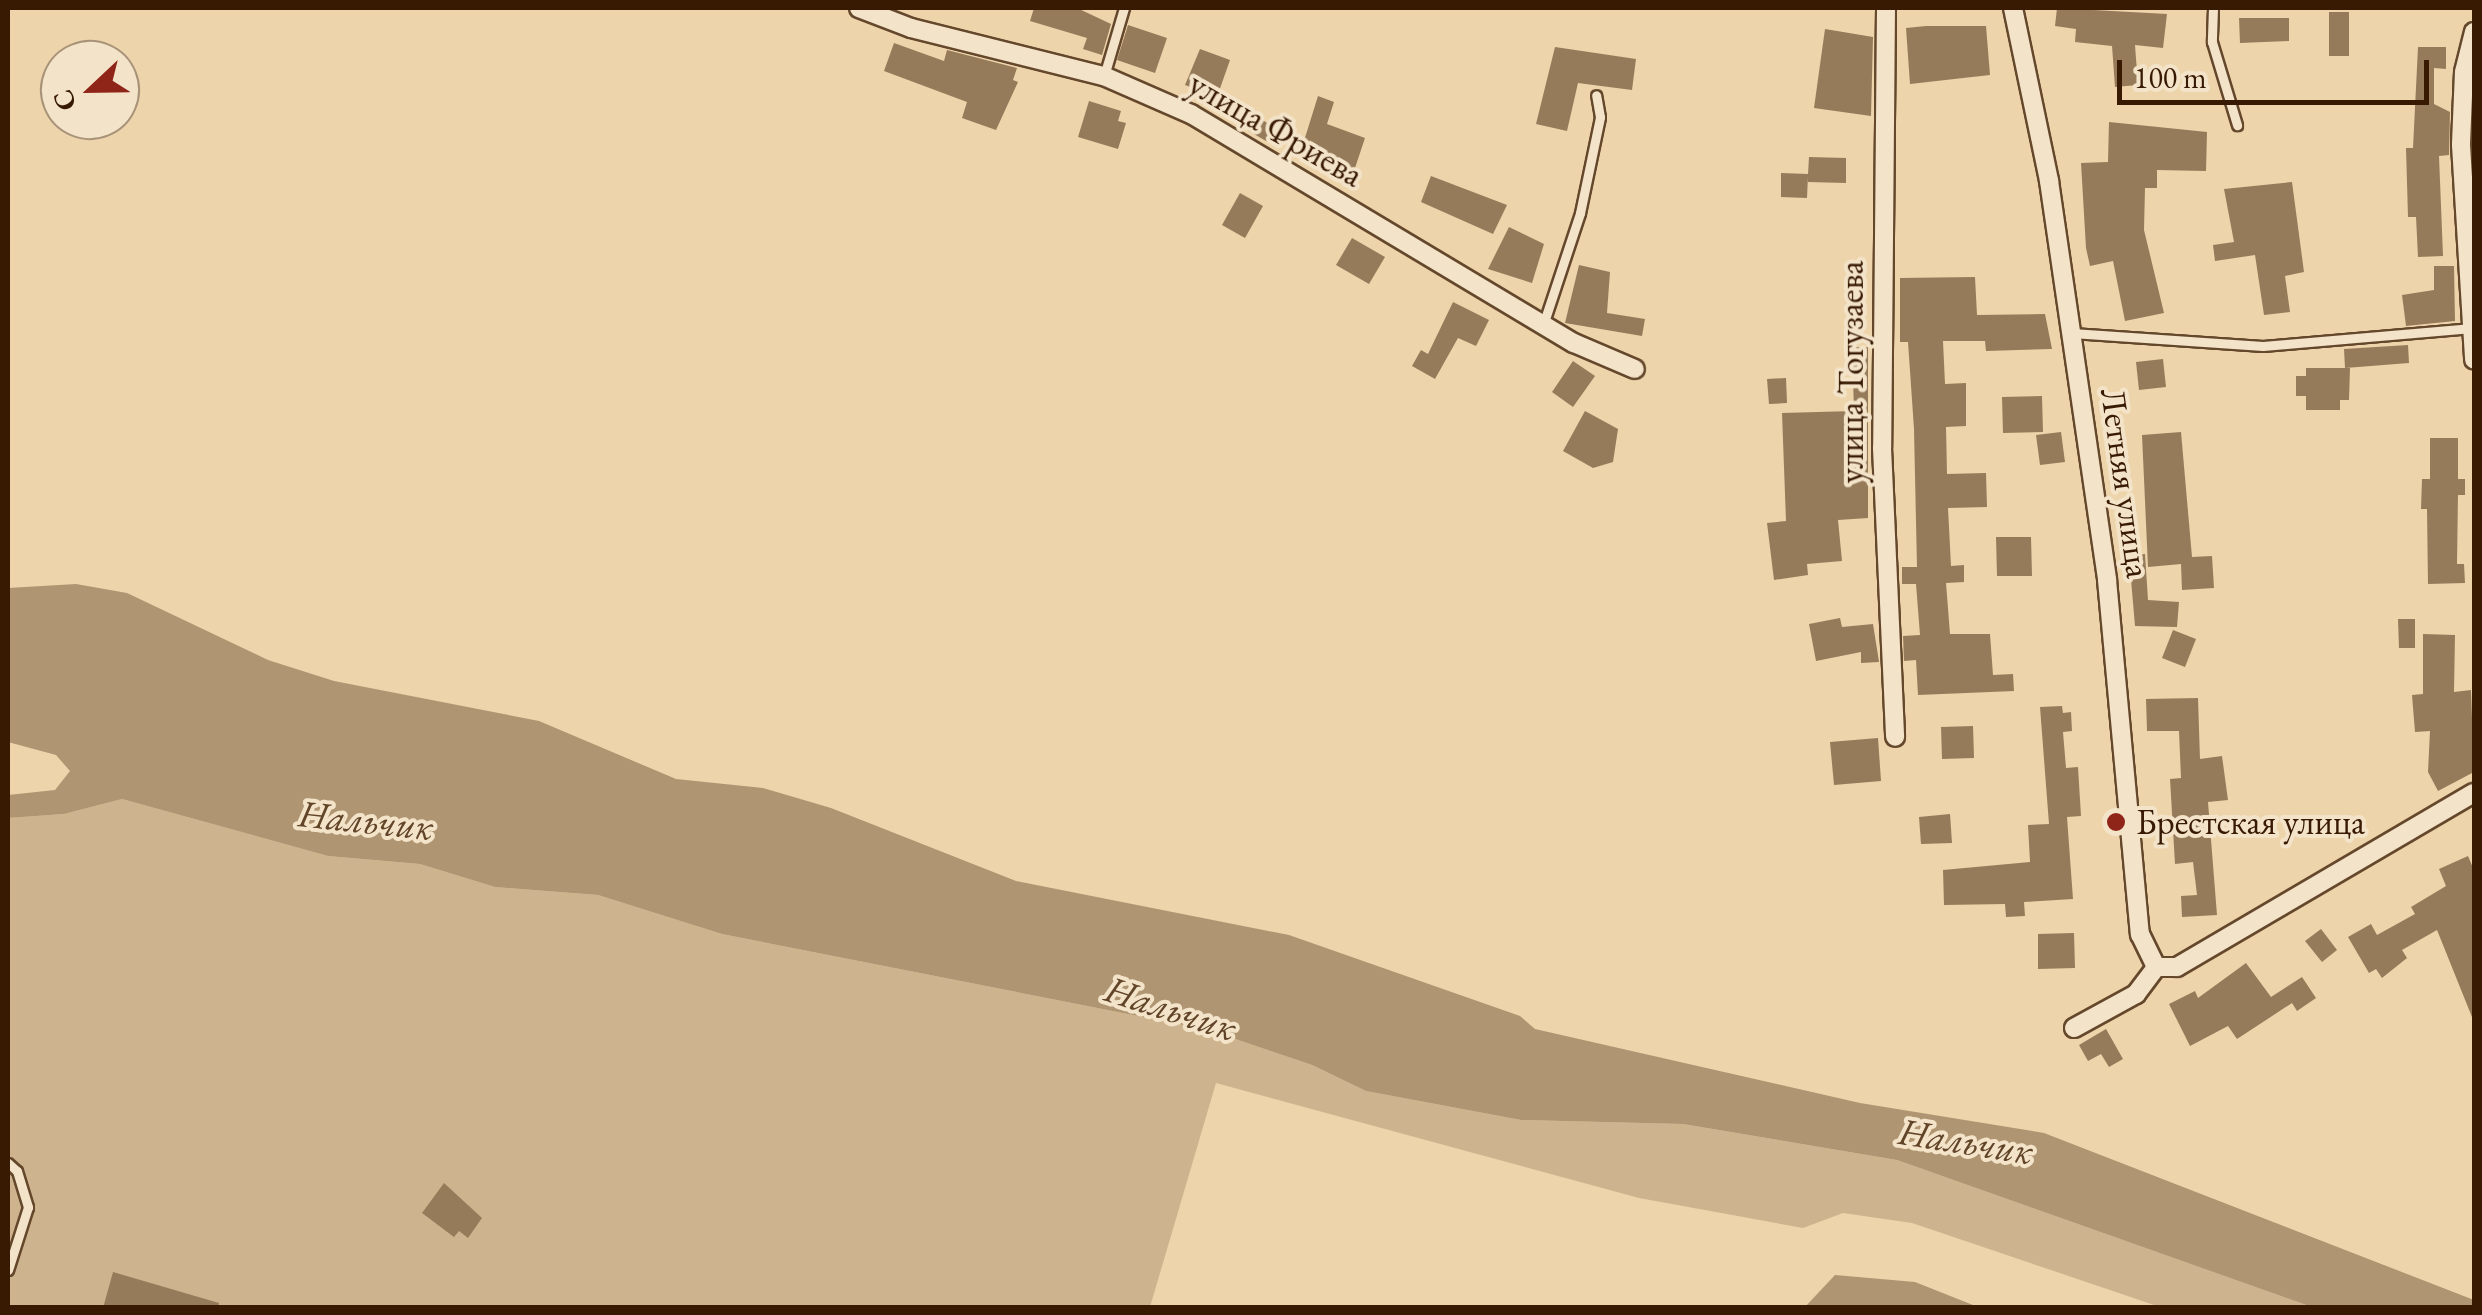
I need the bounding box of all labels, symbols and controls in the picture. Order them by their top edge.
north arrow [40,40,140,140]
scale bar [2122,40,2434,102]
text: 100 m [2134,58,2207,97]
street label: улица Фриева [1181,62,1371,196]
text: С [44,85,84,116]
street label: улица Тогузаева [1830,261,1872,483]
street label: Летняя улица [2092,385,2160,581]
water label: Нальчик [296,790,436,850]
place label: Брестская улица [2136,801,2365,843]
marker: Брестская улица [2105,811,2127,833]
water label: Нальчик [1100,965,1242,1051]
water label: Нальчик [1896,1108,2036,1174]

